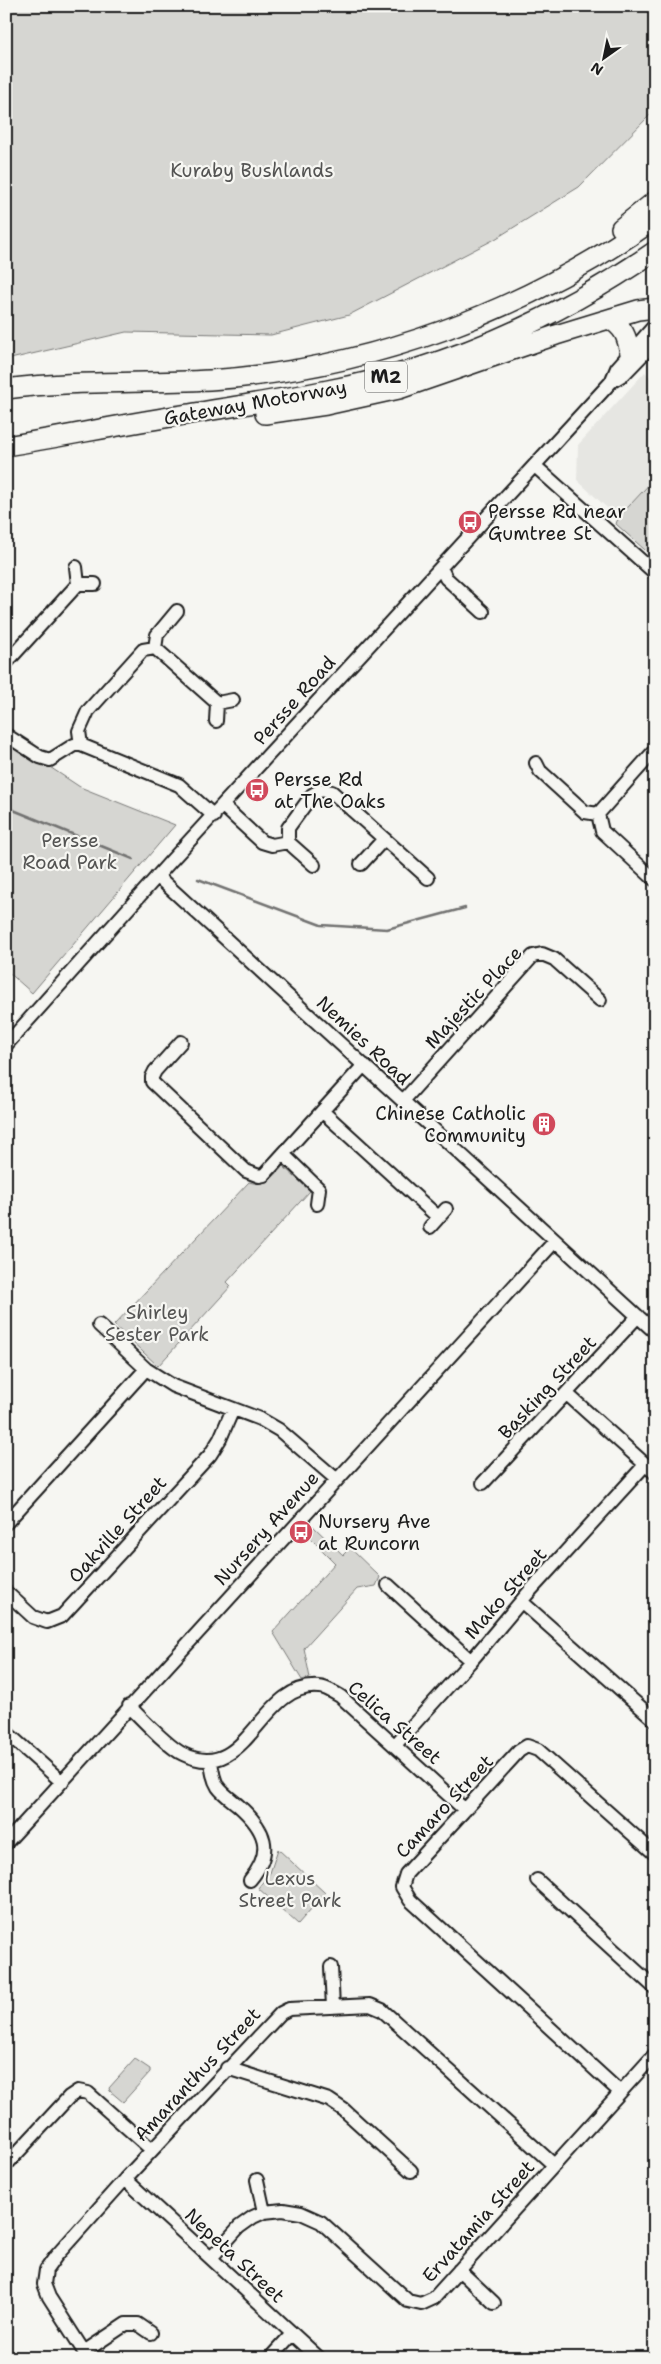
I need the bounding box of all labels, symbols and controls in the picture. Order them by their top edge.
north arrow [578,32,628,82]
text: N [587,58,606,79]
park label: Kuraby Bushlands [170,158,334,183]
road number: M2 [365,362,407,392]
street label: Gateway Motorway [162,374,348,431]
place label: Persse Rd near Gumtree St [488,499,626,546]
bus stop icon: Persse Rd near Gumtree St [457,509,483,535]
street label: Persse Road [248,650,341,750]
place label: Persse Rd at The Oaks [274,767,386,814]
bus stop icon: Persse Rd at The Oaks [244,777,270,803]
park label: Persse Road Park [23,828,118,875]
street label: Majestic Place [419,941,527,1054]
street label: Nemies Road [311,990,416,1090]
place label: Chinese Catholic Community [375,1101,526,1148]
building icon: Chinese Catholic Community [531,1111,557,1137]
park label: Shirley Sester Park [105,1300,209,1347]
street label: Basking Street [493,1330,602,1444]
street label: Nursery Avenue [208,1466,324,1591]
street label: Oakville Street [63,1470,172,1588]
place label: Nursery Ave at Runcorn [318,1509,431,1556]
bus stop icon: Nursery Ave at Runcorn [288,1519,314,1545]
street label: Mako Street [459,1542,552,1644]
street label: Celica Street [343,1675,447,1770]
street label: Camaro Street [390,1749,499,1863]
park label: Lexus Street Park [238,1866,342,1913]
street label: Amaranthus Street [129,2002,266,2147]
street label: Ervatamia Street [417,2155,540,2288]
street label: Nepeta Street [179,2203,290,2308]

